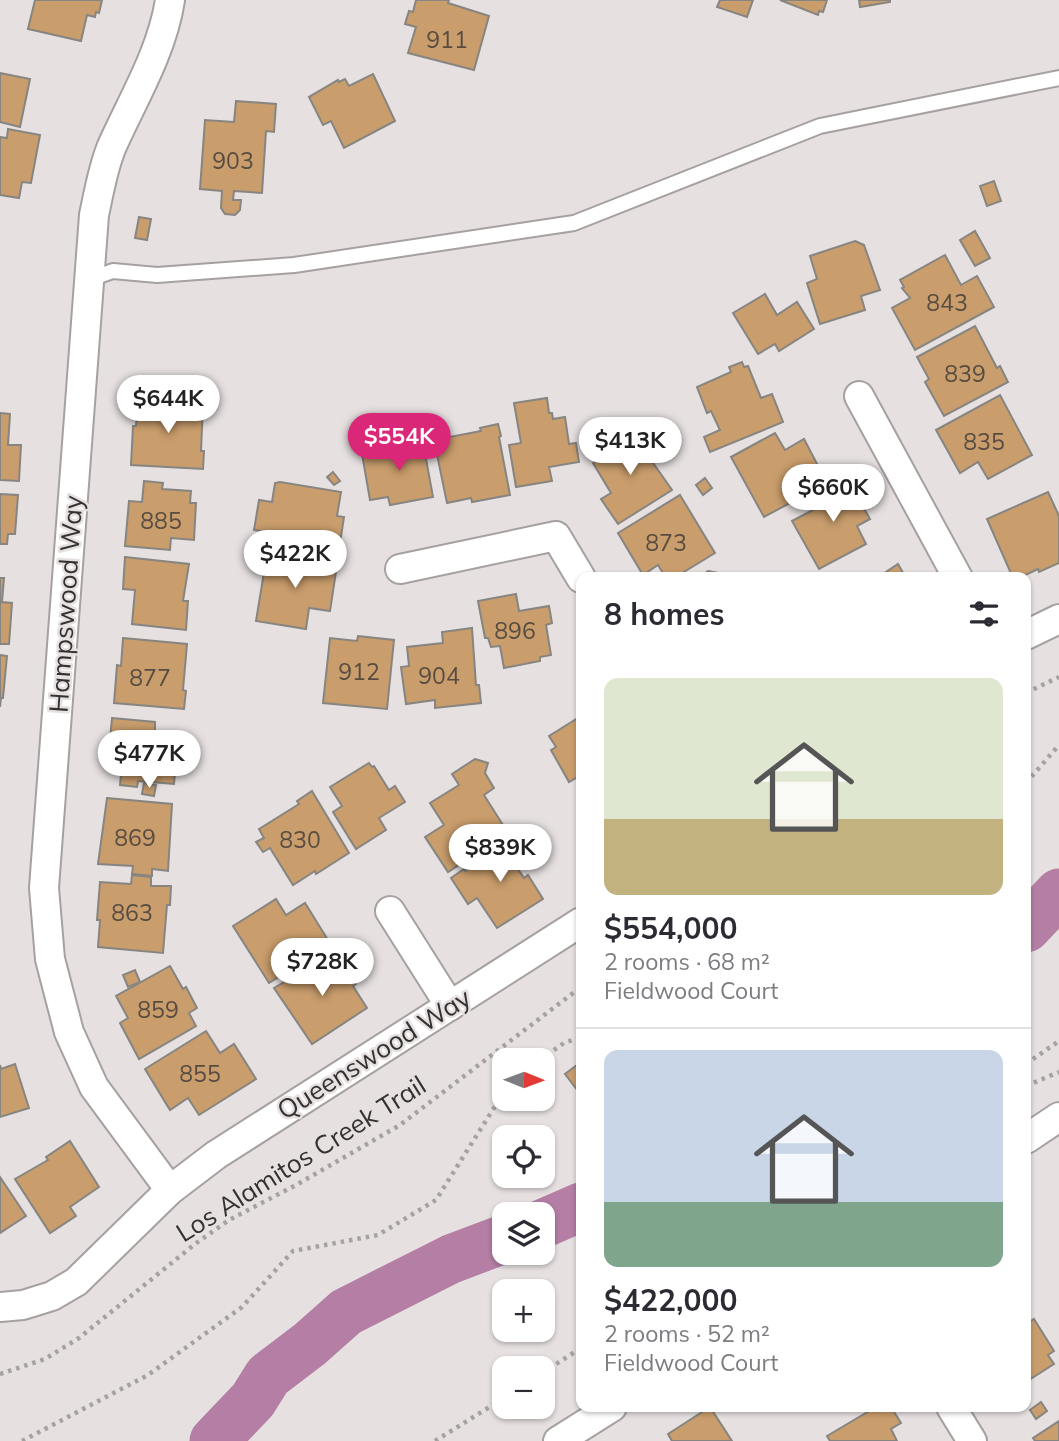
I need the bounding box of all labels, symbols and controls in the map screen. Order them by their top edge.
house number: 911 [426,25,468,54]
house number: 903 [212,146,254,175]
house number: 843 [926,288,968,317]
house number: 839 [944,359,986,388]
pin: $644K [119,376,217,435]
text: $644K [133,383,203,412]
pin: $554K [350,414,448,473]
pin: $413K [581,418,679,477]
text: $554K [364,421,434,450]
text: $413K [595,425,665,454]
house number: 835 [963,427,1005,456]
pin: $660K [784,464,882,524]
text: $660K [798,472,868,501]
street label: Hampswood Way [41,494,90,714]
house number: 885 [140,506,182,535]
house number: 873 [645,528,687,557]
pin: $422K [246,530,344,590]
text: $422K [260,538,330,567]
text: 8 homes [604,595,725,633]
icon: filters [965,595,1003,633]
house number: 896 [494,616,536,645]
house number: 912 [338,657,380,686]
house number: 904 [418,661,460,690]
house number: 877 [129,663,171,692]
icon: home [741,724,867,850]
pin: $477K [100,730,198,790]
text: $477K [114,738,184,767]
house number: 869 [114,823,156,852]
pin: $839K [451,824,549,884]
house number: 830 [279,825,321,854]
text: $839K [465,832,535,861]
house number: 863 [111,898,153,927]
text: $554,000 [604,909,737,947]
pin: $728K [273,939,371,998]
text: $728K [287,946,357,975]
text: 2 rooms · 68 m² [604,947,770,976]
text: Fieldwood Court [604,976,778,1005]
street label: Queenswood Way [271,981,477,1127]
house number: 859 [137,995,179,1024]
north arrow [492,1048,555,1111]
map controls [492,1048,555,1419]
house number: 855 [179,1059,221,1088]
street label: Los Alamitos Creek Trail [170,1068,432,1249]
icon: home [741,1096,867,1222]
button: locate [492,1125,555,1188]
button: layers [492,1202,555,1265]
button: + [492,1279,555,1342]
text: $422,000 [604,1281,737,1319]
text: 2 rooms · 52 m² [604,1319,770,1348]
text: Fieldwood Court [604,1348,778,1377]
button: − [492,1356,555,1419]

